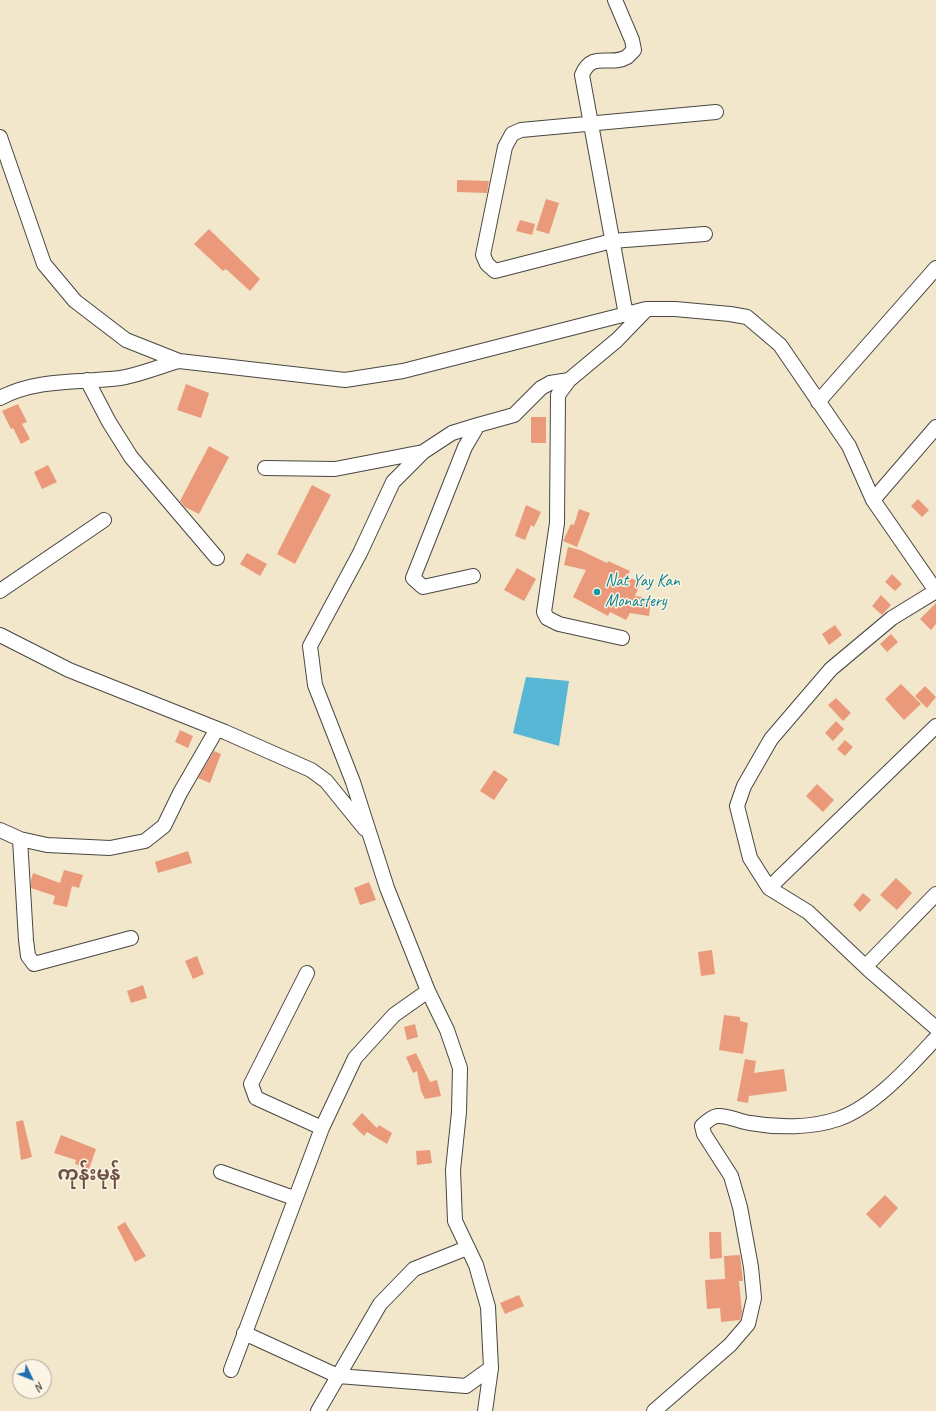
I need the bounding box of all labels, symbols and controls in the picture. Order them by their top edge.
place label: Nat Yay Kan Monastery [605,572,680,612]
marker: Nat Yay Kan Monastery [592,587,602,597]
district label: ကုန်းမုန် [58,1164,120,1186]
north arrow [12,1359,52,1399]
text: N [33,1379,47,1394]

